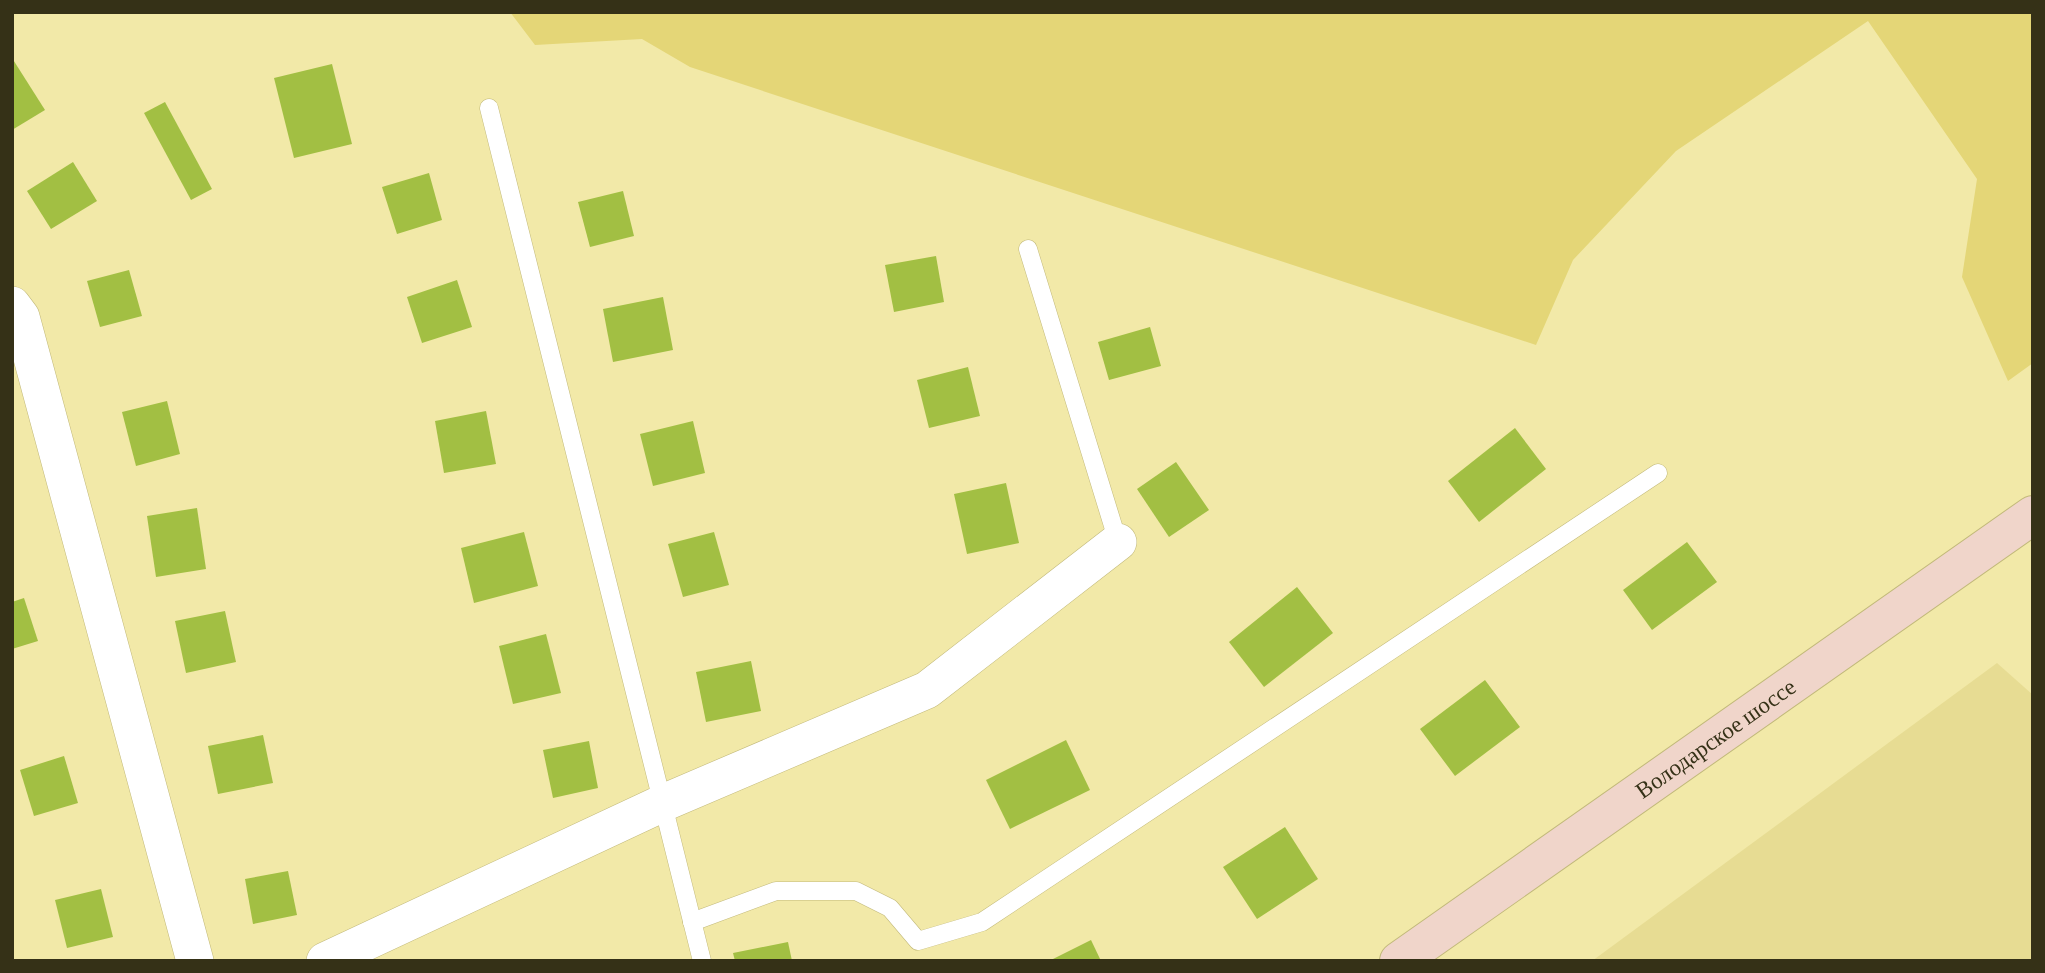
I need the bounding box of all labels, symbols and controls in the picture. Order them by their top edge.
street label: Володарское шоссе [1631,673,1801,804]

